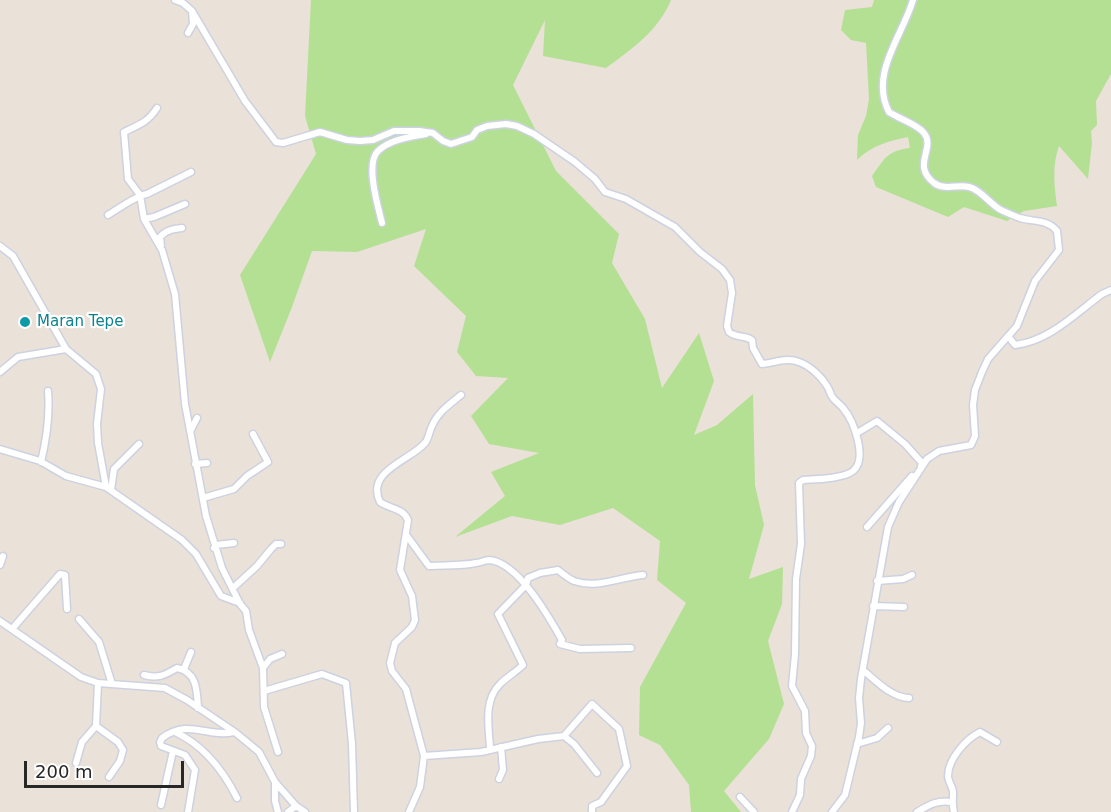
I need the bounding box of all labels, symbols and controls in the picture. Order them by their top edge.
place label: Maran Tepe [37,313,123,331]
marker: Maran Tepe [18,315,32,329]
scale bar [27,749,188,787]
text: 200 m [35,761,93,782]

